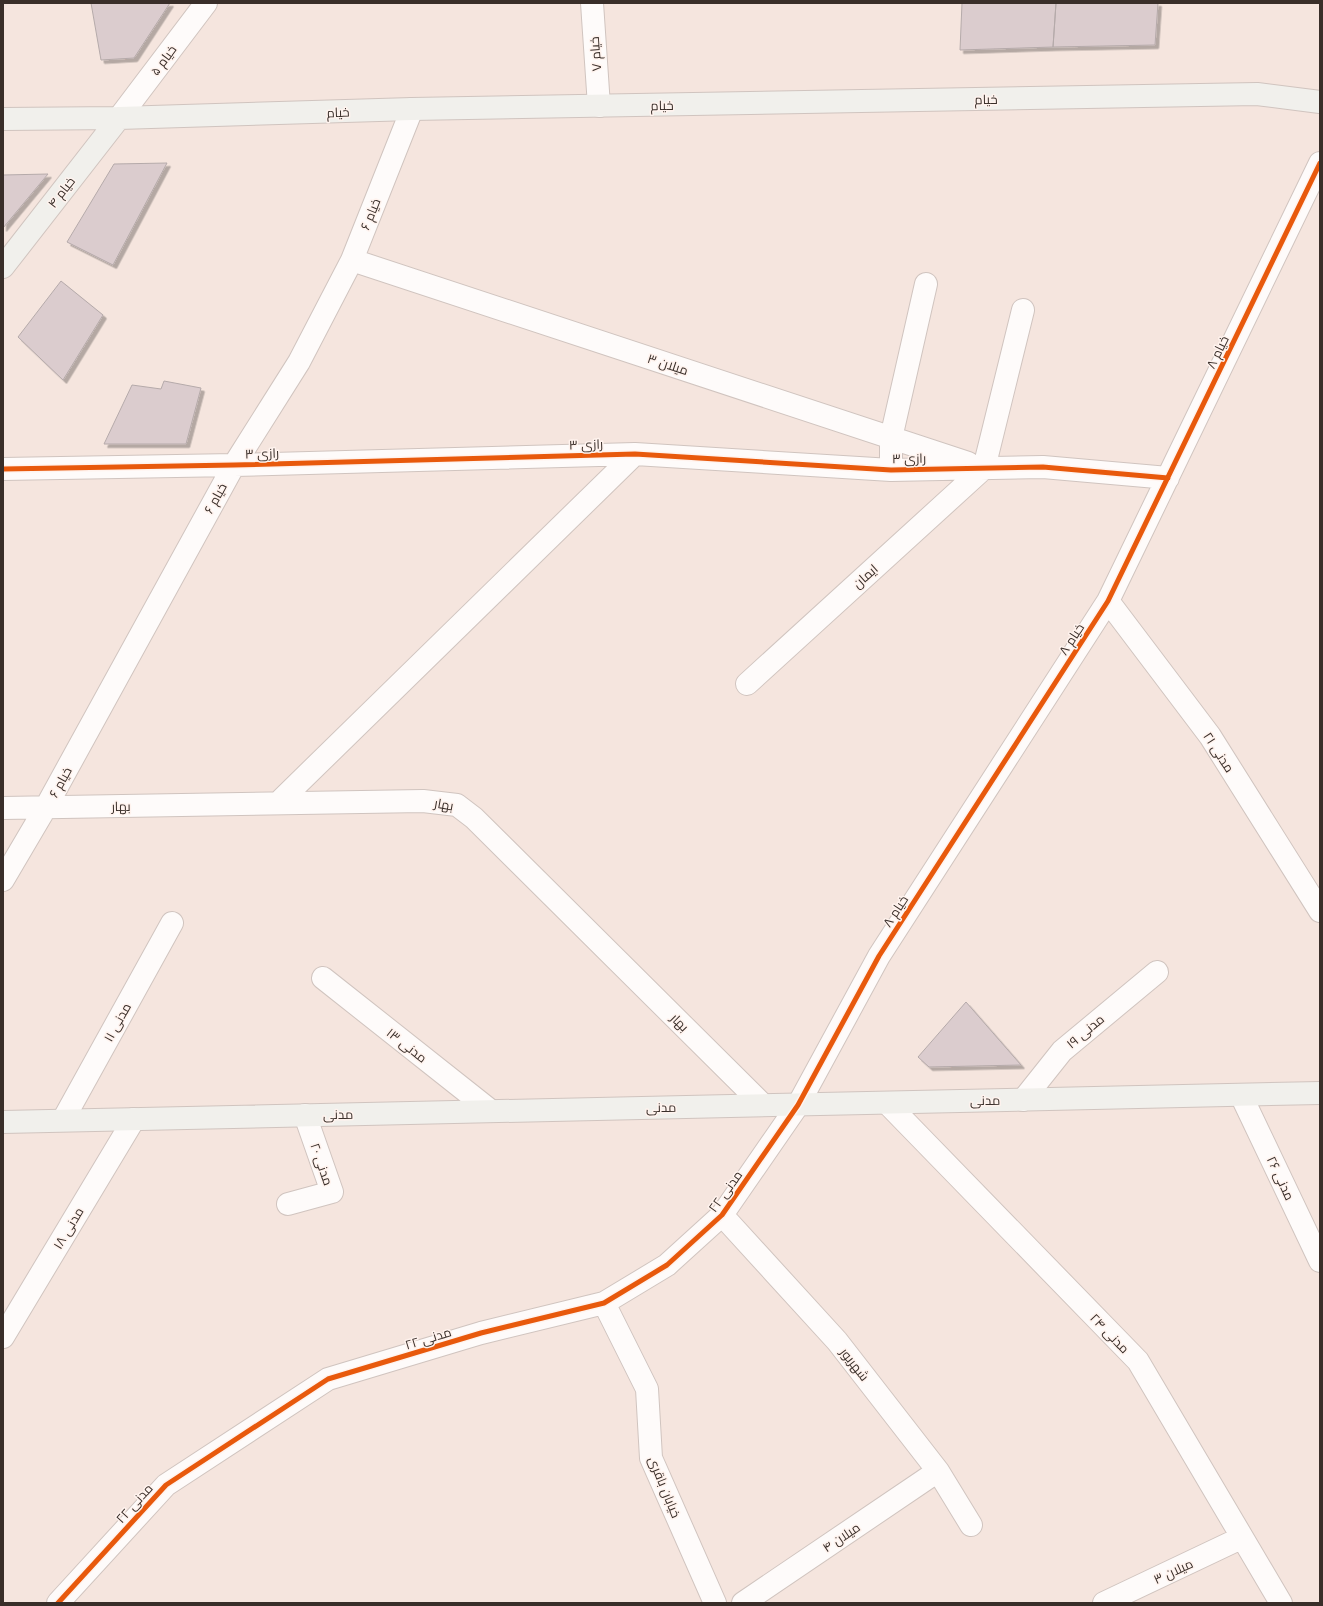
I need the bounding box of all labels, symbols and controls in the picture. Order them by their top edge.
street label: خیام ۷ [585,36,606,72]
street label: خیام ۵ [146,41,181,79]
street label: خیام [974,90,998,109]
street label: خیام [650,96,674,115]
street label: خیام [326,103,350,122]
street label: خیام ۴ [43,173,80,212]
street label: خیام ۶ [356,195,385,233]
street label: خیام ۸ [1201,333,1234,372]
street label: میلان ۳ [645,349,691,380]
street label: رازی ۳ [569,434,603,455]
street label: رازی ۳ [245,443,279,464]
street label: رازی ۳ [892,449,926,468]
street label: خیام ۶ [199,479,232,517]
street label: ایمان [848,560,882,593]
street label: خیام ۸ [1054,620,1089,659]
street label: مدنی ۲۱ [1198,728,1239,776]
street label: خیام ۶ [44,763,77,801]
street label: بهار [432,793,455,816]
street label: بهار [110,797,131,816]
street label: خیام ۸ [878,892,913,931]
street label: مدنی ۱۱ [99,999,136,1045]
street label: بهار [665,1008,693,1036]
street label: مدنی ۱۹ [1062,1010,1108,1053]
street label: مدنی ۱۳ [382,1024,431,1067]
street label: مدنی [970,1091,1000,1110]
street label: مدنی [646,1098,676,1117]
street label: مدنی [323,1105,353,1124]
street label: مدنی ۲۰ [305,1140,338,1188]
street label: مدنی ۲۶ [1262,1153,1299,1203]
street label: مدنی ۲۲ [704,1167,747,1216]
street label: مدنی ۱۸ [48,1204,88,1253]
street label: مدنی ۲۴ [1086,1309,1134,1358]
street label: مدنی ۲۲ [403,1322,454,1355]
street label: شهریور [835,1343,874,1385]
street label: خیابان باقری [644,1453,686,1521]
street label: مدنی ۲۲ [111,1479,157,1527]
street label: میلان ۴ [819,1518,864,1557]
street label: میلان ۳ [1150,1554,1196,1589]

